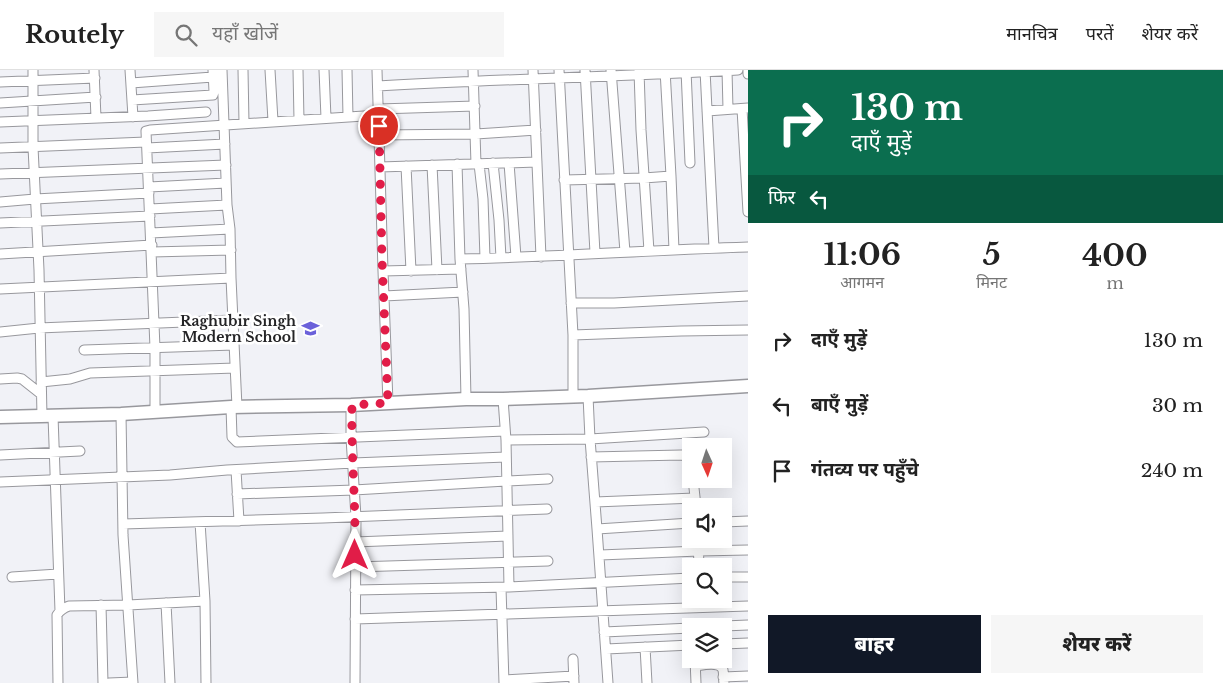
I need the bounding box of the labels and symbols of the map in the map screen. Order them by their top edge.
pin [358,105,400,147]
place label: Raghubir Singh Modern School [180,312,296,346]
school or university icon: Raghubir Singh Modern School [300,319,320,339]
north arrow [682,438,732,488]
position arrow [328,528,380,580]

